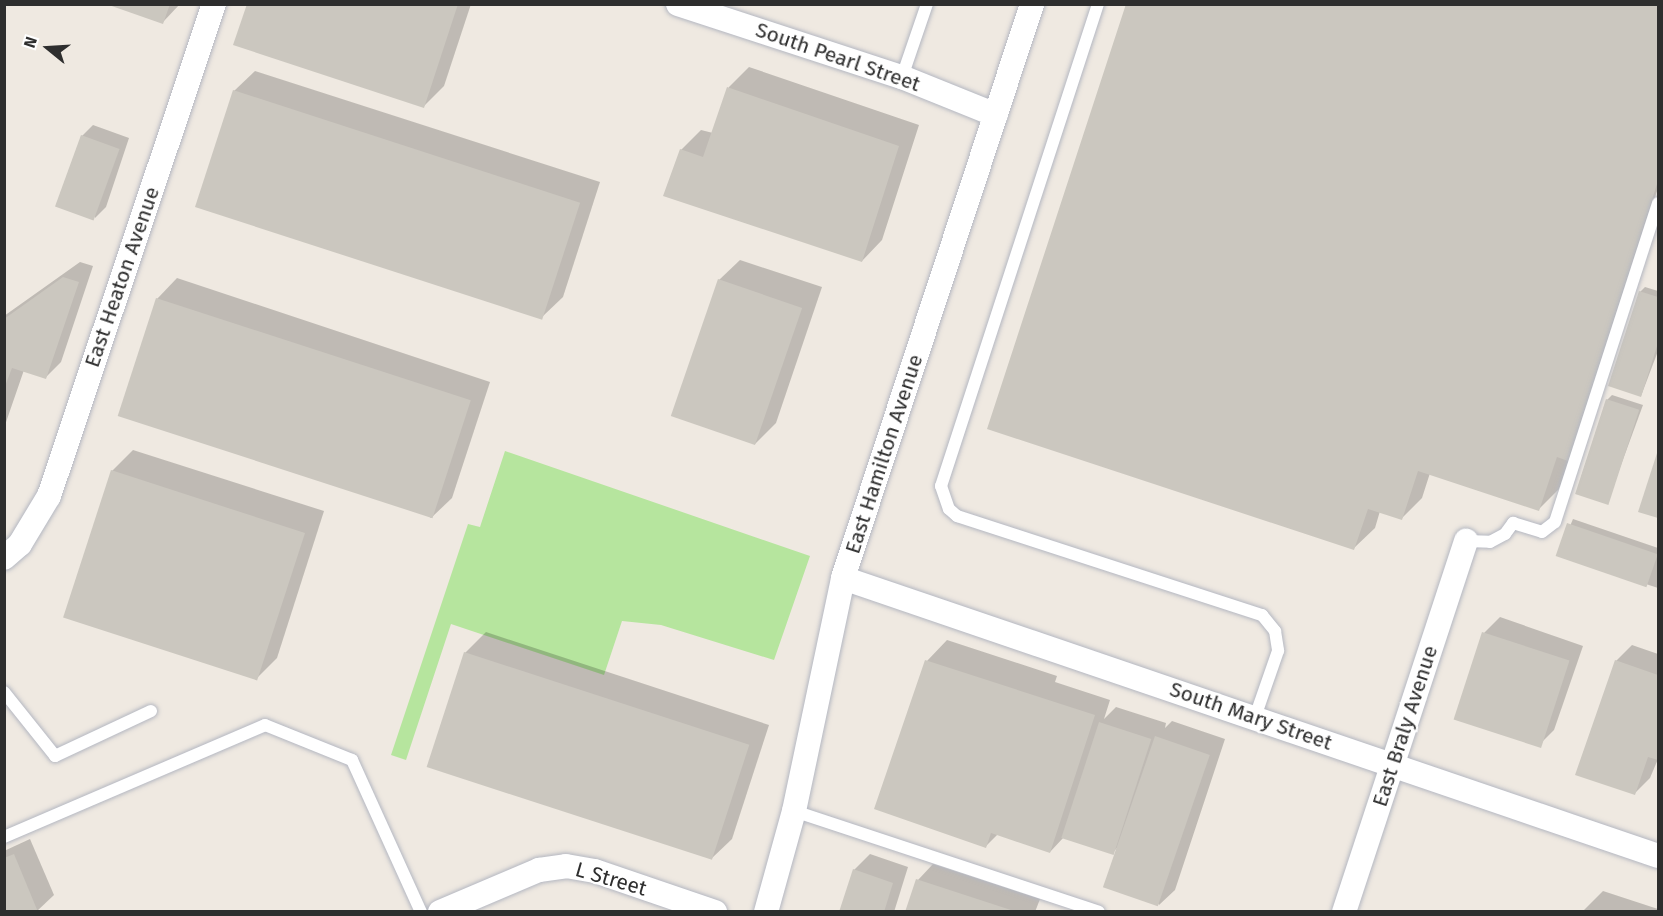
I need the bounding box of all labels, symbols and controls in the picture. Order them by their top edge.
street label: South Pearl Street [752,17,924,97]
north arrow [18,18,78,78]
text: N [20,34,41,50]
street label: East Heaton Avenue [79,183,165,371]
street label: East Hamilton Avenue [840,351,928,557]
street label: East Braly Avenue [1367,642,1443,810]
street label: South Mary Street [1166,676,1336,756]
street label: L Street [572,857,650,901]

